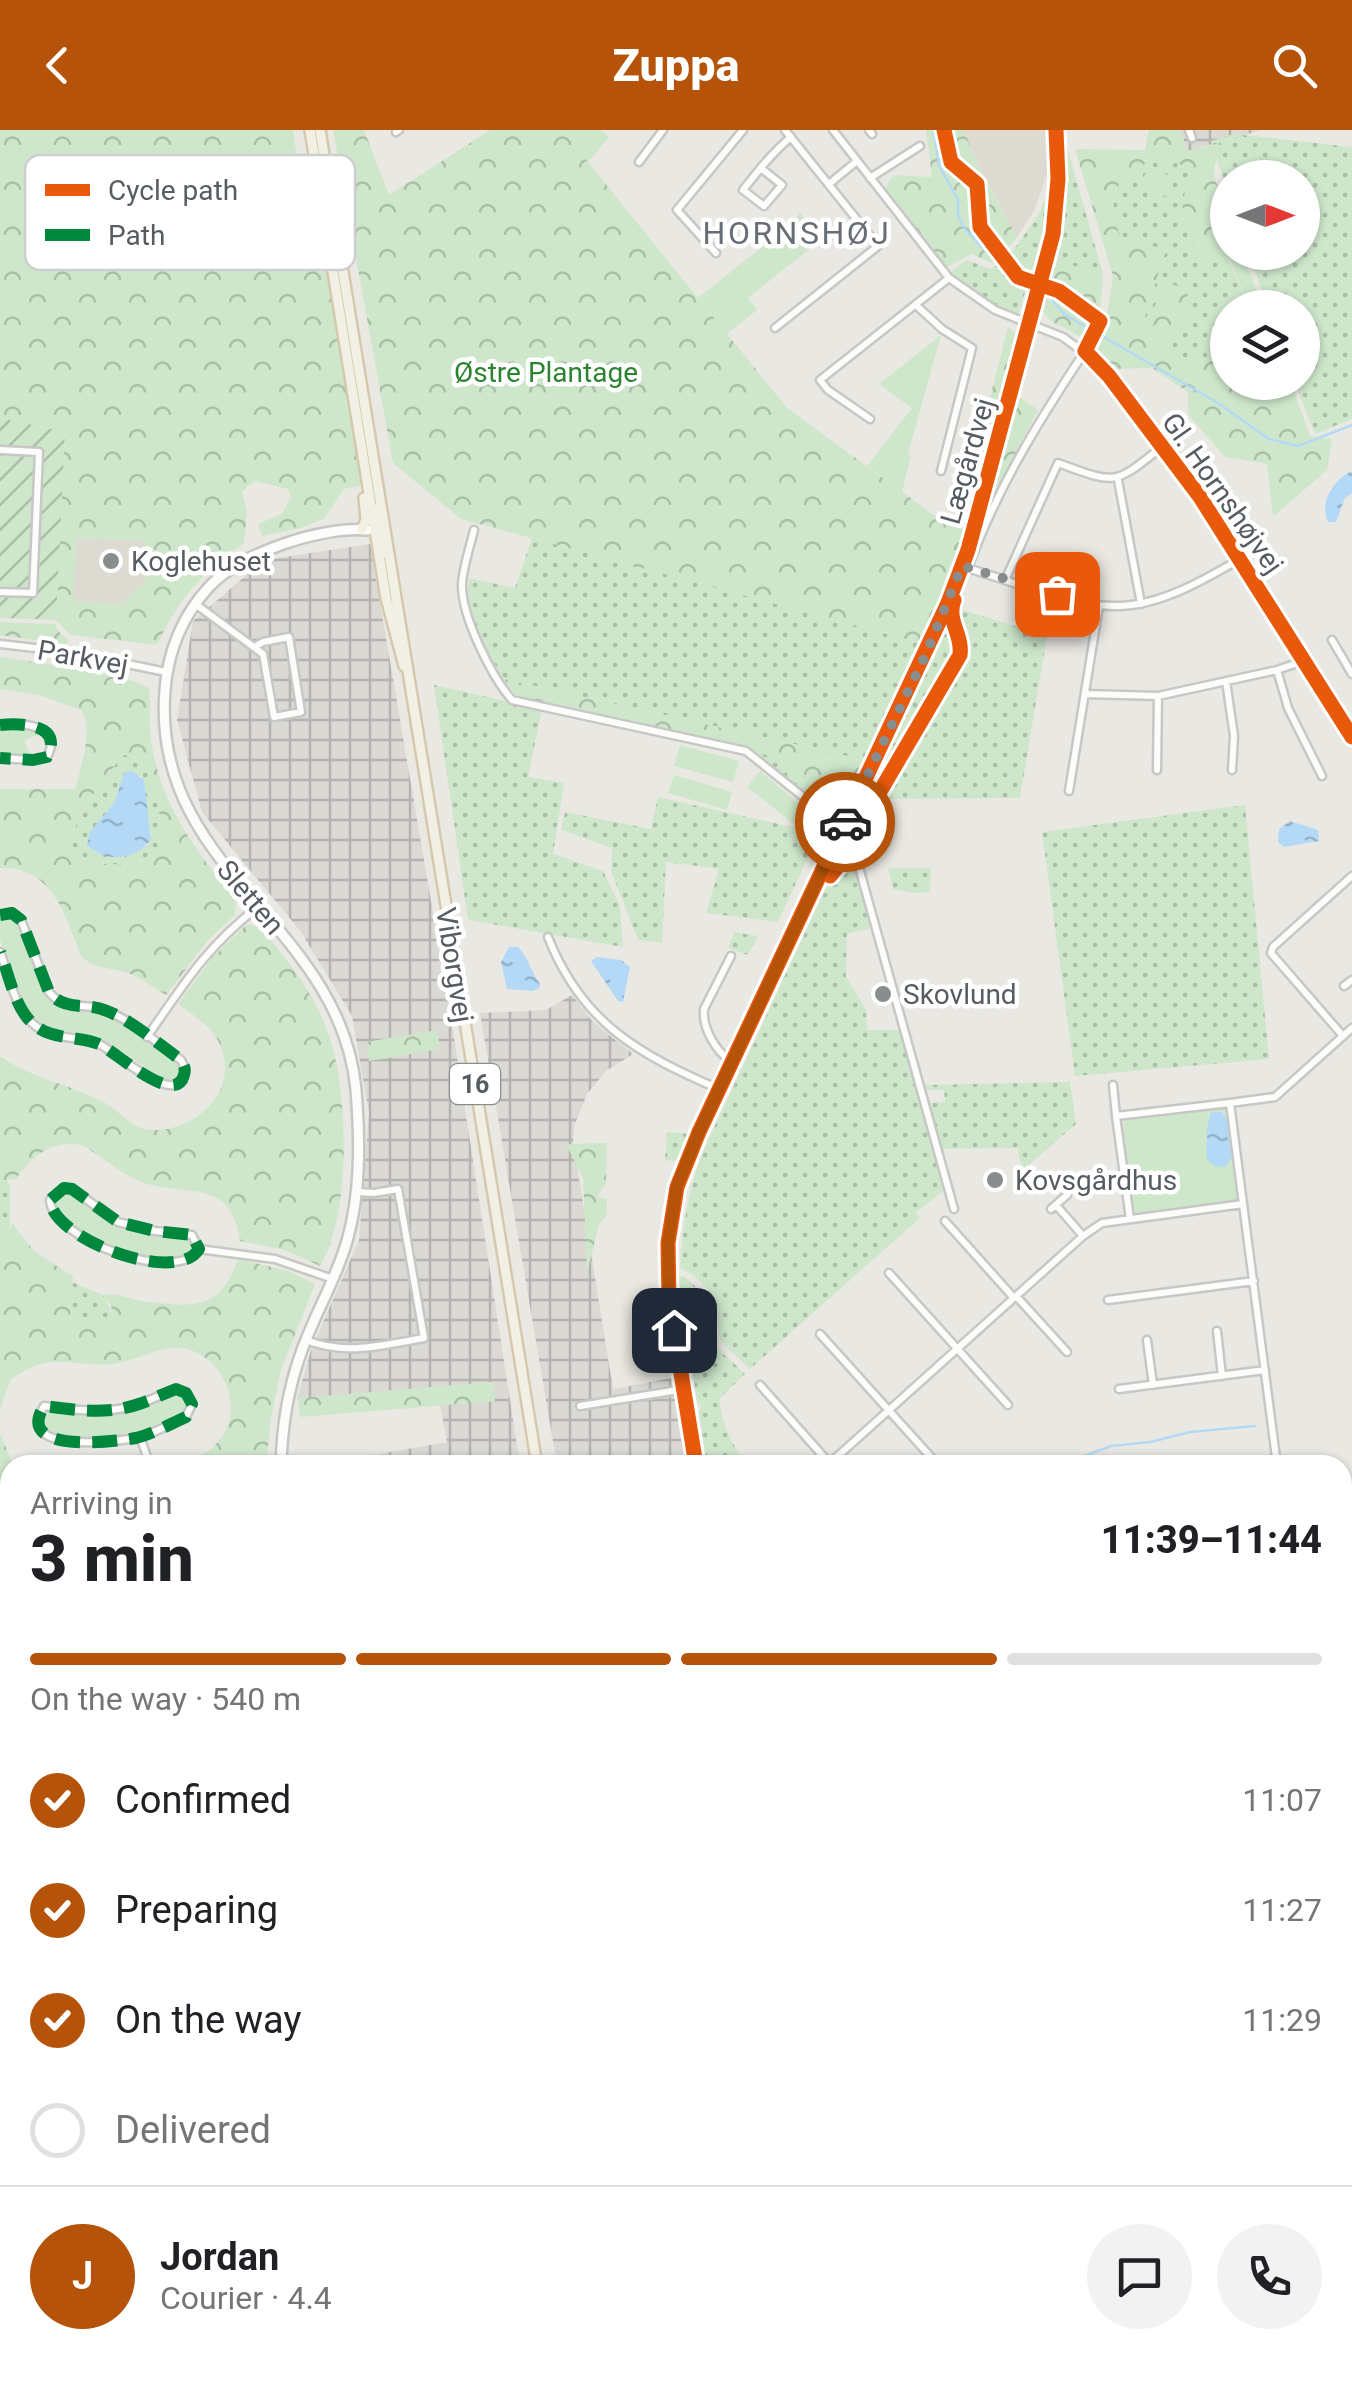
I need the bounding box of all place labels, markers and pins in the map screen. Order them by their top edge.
place label: Koglehuset [131,545,271,578]
marker: Koglehuset [100,550,122,572]
pin [1015,552,1100,637]
place label: Skovlund [903,978,1017,1011]
marker: Skovlund [872,983,894,1005]
place label: Kovsgårdhus [1015,1164,1177,1197]
marker: Kovsgårdhus [984,1169,1006,1191]
pin [632,1288,717,1373]

